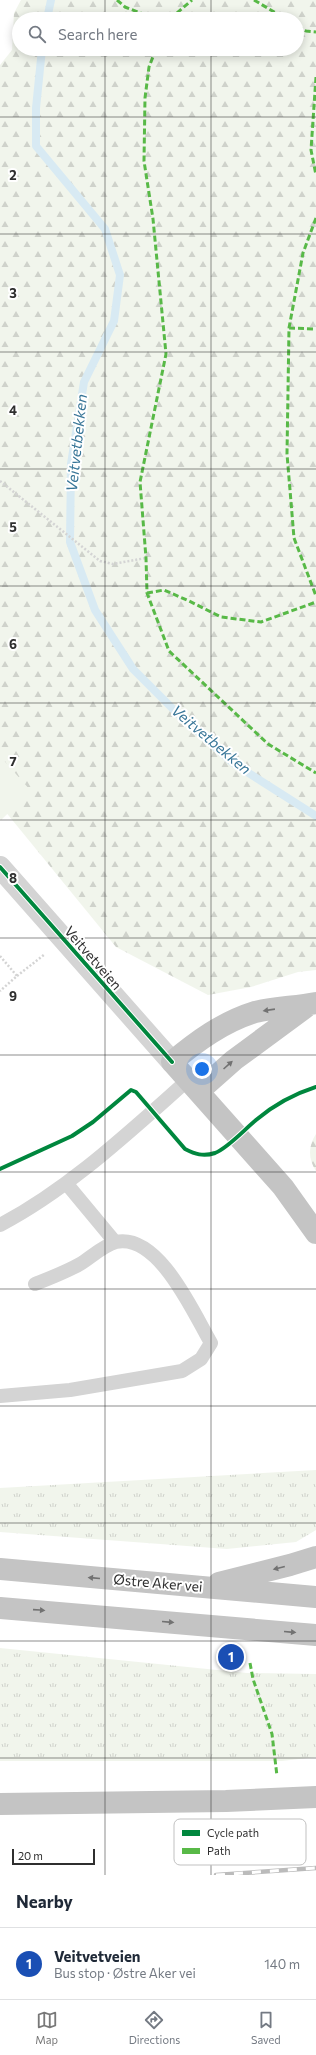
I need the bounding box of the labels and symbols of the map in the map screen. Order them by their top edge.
text: 2 [9,167,17,183]
text: 3 [9,285,17,301]
water label: Veitvetbekken [62,393,90,493]
text: 4 [9,402,17,418]
text: 5 [9,519,17,535]
text: 6 [9,636,17,652]
water label: Veitvetbekken [168,701,255,778]
text: 7 [9,753,17,769]
text: 8 [9,870,17,886]
street label: Veitvetveien [61,922,126,993]
text: 9 [9,988,17,1004]
one-way arrow [263,1007,275,1013]
your location [192,1059,212,1079]
one-way arrow [222,1061,233,1070]
one-way arrow [273,1566,285,1572]
street label: Østre Aker vei [113,1570,203,1595]
one-way arrow [88,1574,100,1581]
one-way arrow [33,1607,45,1614]
one-way arrow [162,1618,174,1625]
one-way arrow [284,1629,296,1636]
pin: 1 [218,1642,244,1672]
legend [174,1819,306,1865]
text: Cycle path [207,1826,259,1839]
text: Path [207,1844,230,1857]
scale bar [12,1847,95,1866]

